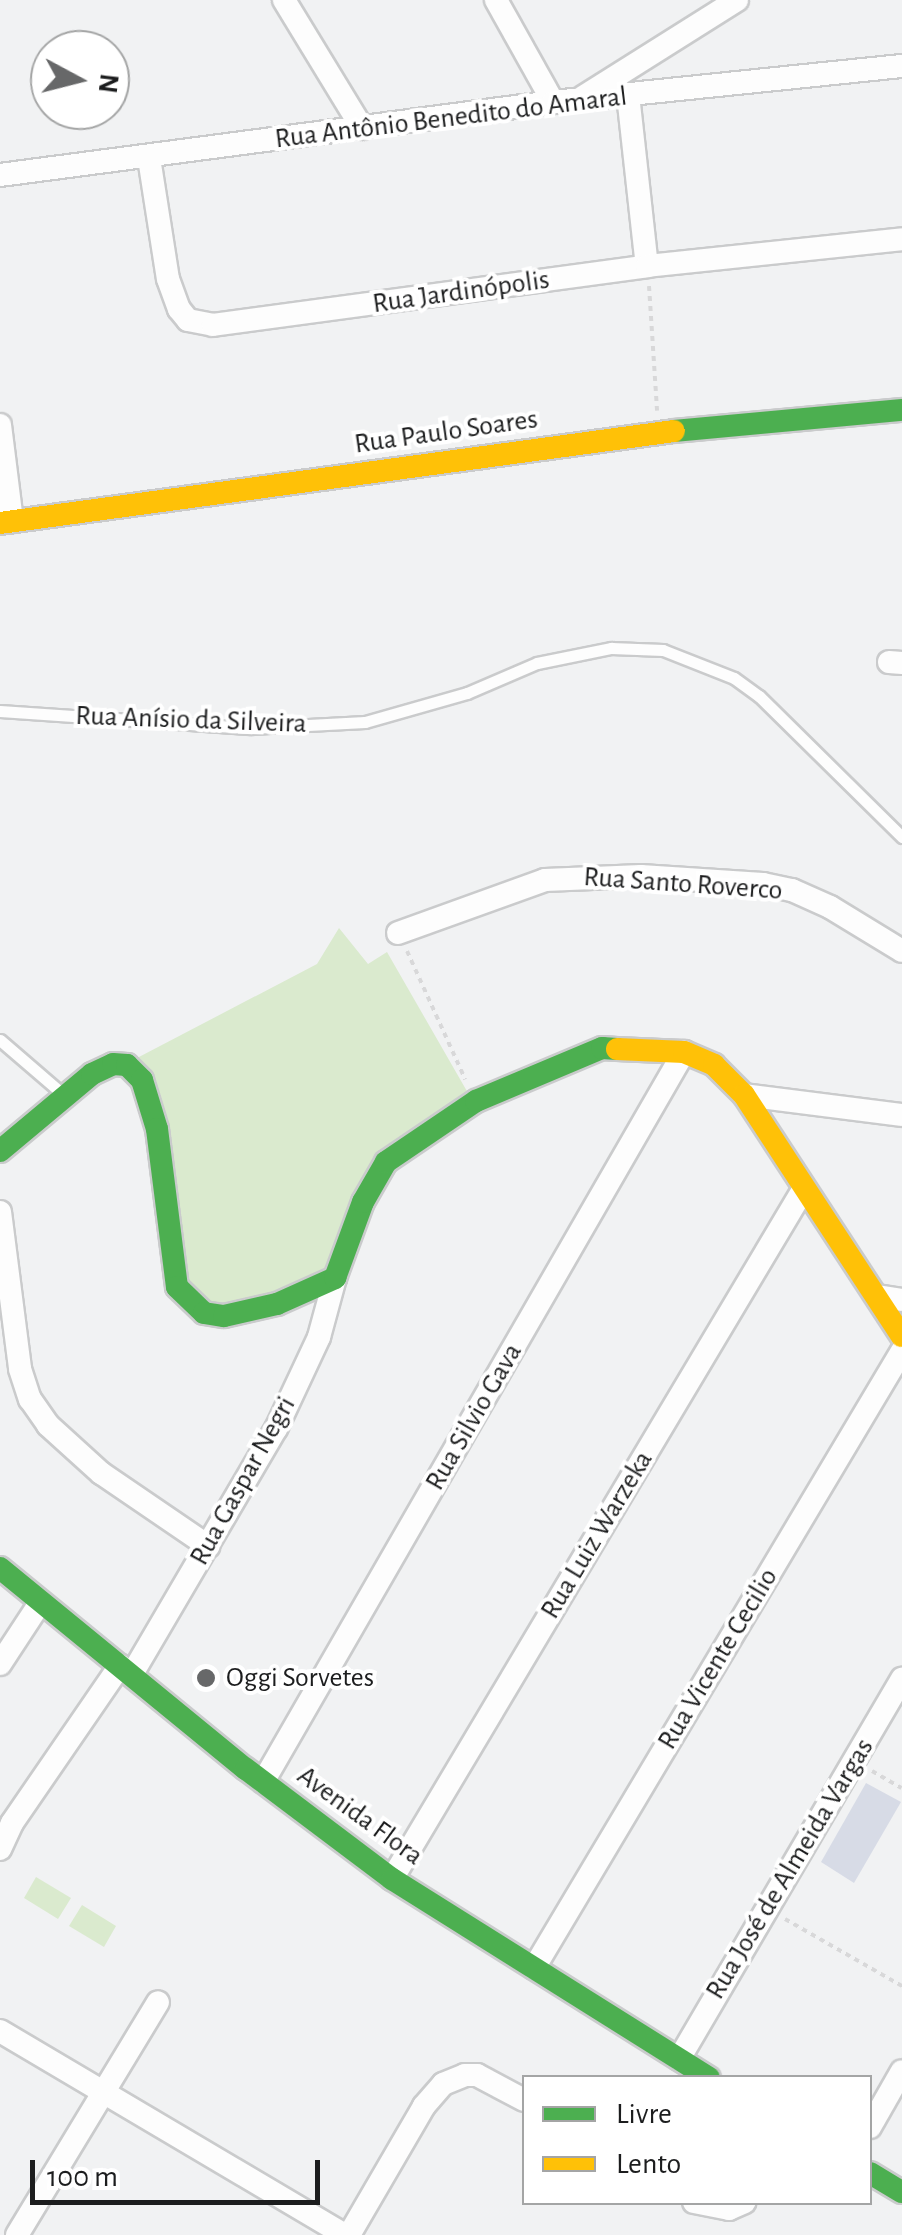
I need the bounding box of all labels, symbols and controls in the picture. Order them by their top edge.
north arrow [30,30,130,130]
text: N [93,72,123,95]
street label: Rua Antônio Benedito do Amaral [273,80,629,156]
street label: Rua Jardinópolis [370,263,552,321]
street label: Rua Paulo Soares [352,403,540,461]
street label: Rua Anísio da Silveira [75,699,307,741]
street label: Rua Santo Roverco [582,860,784,908]
street label: Rua Silvio Gava [418,1338,530,1496]
street label: Rua Gaspar Negri [183,1391,303,1571]
street label: Rua Luiz Warzeka [534,1445,660,1625]
street label: Rua Vicente Cecilio [651,1562,785,1756]
place label: Oggi Sorvetes [226,1661,374,1695]
marker: Oggi Sorvetes [195,1667,217,1689]
street label: Rua José de Almeida Vargas [699,1732,881,2006]
street label: Avenida Flora [290,1759,430,1873]
legend [522,2075,872,2205]
text: Livre [616,2099,672,2129]
scale bar [35,2140,325,2202]
text: Lento [616,2149,681,2179]
text: 100 m [47,2162,118,2192]

